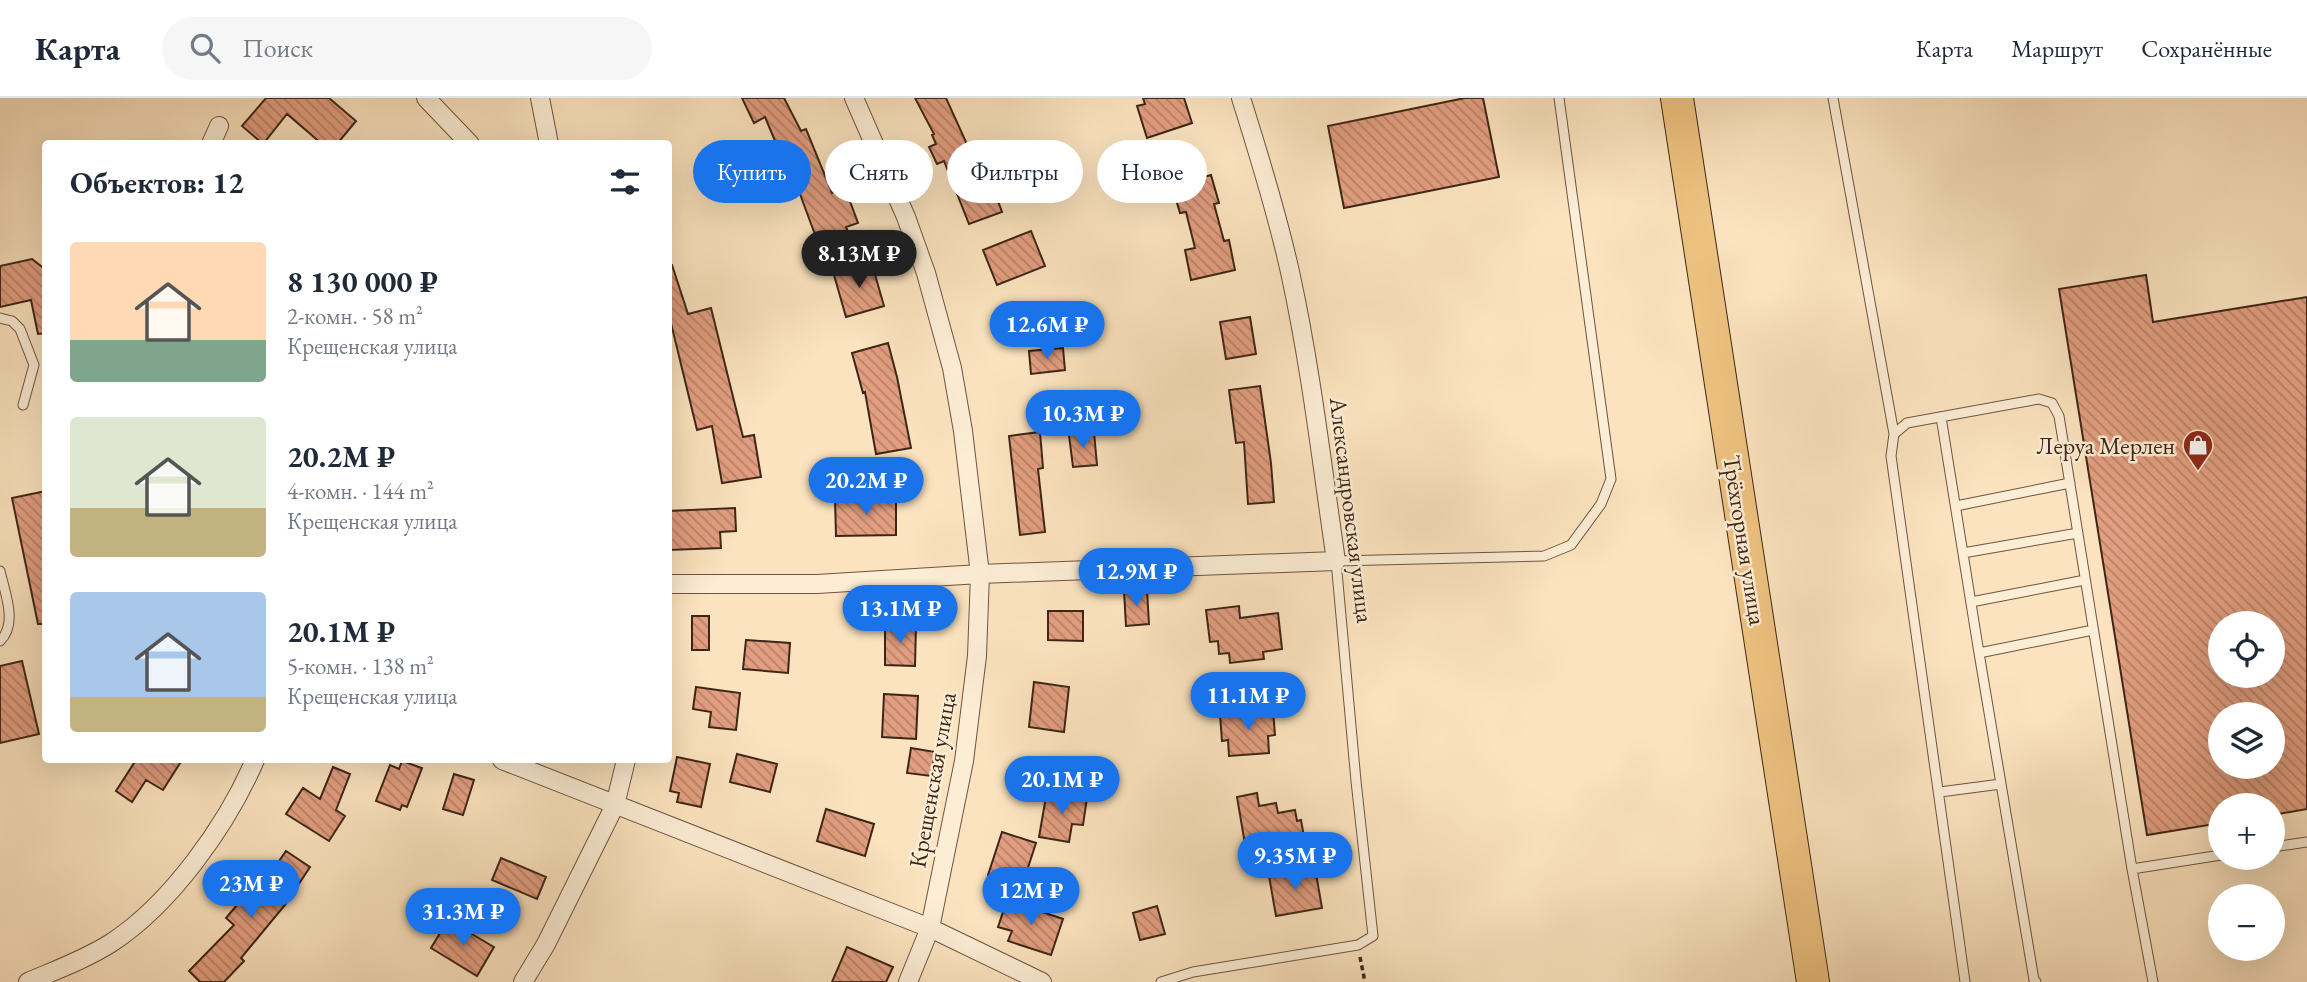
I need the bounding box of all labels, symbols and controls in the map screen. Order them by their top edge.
search box [162,17,652,80]
text: Карта [35,27,120,70]
icon: search [186,29,224,67]
text: Поиск [242,31,313,65]
text: Карта [1916,33,1973,64]
text: Маршрут [2011,33,2103,64]
text: Сохранённые [2141,33,2272,64]
chip: Купить [693,140,811,203]
chip: Снять [825,140,933,203]
chip: Фильтры [947,140,1083,203]
chip: Новое [1097,140,1207,203]
text: Объектов: 12 [70,163,244,202]
icon: filters [606,163,644,201]
pin: 8.13M ₽ [794,230,924,290]
text: 8.13M ₽ [818,238,900,268]
text: 8 130 000 ₽ [287,262,438,301]
icon: home [126,270,210,354]
text: 2-комн. · 58 m² [287,301,423,331]
pin: 12.6M ₽ [982,302,1112,361]
text: 12.6M ₽ [1006,309,1088,339]
text: Крещенская улица [287,331,457,361]
pin: 10.3M ₽ [1018,390,1148,450]
street label: Александровская улица [1323,394,1381,625]
text: 10.3M ₽ [1042,398,1124,428]
shop icon: Леруа Мерлен [2181,428,2215,472]
place label: Леруа Мерлен [2036,430,2175,461]
text: 20.2M ₽ [287,437,395,476]
icon: home [126,445,210,529]
street label: Трёхгорная улица [1716,453,1774,628]
pin: 20.2M ₽ [801,458,931,517]
text: 20.2M ₽ [825,465,907,495]
text: 4-комн. · 144 m² [287,476,434,506]
text: Крещенская улица [287,506,457,536]
pin: 12.9M ₽ [1071,548,1201,608]
text: 12.9M ₽ [1095,556,1177,586]
pin: 13.1M ₽ [835,586,965,645]
text: 13.1M ₽ [859,593,941,623]
map controls [2208,611,2285,961]
button: locate [2208,611,2285,688]
text: 20.1M ₽ [287,612,395,651]
icon: home [126,620,210,704]
text: 5-комн. · 138 m² [287,651,434,681]
pin: 11.1M ₽ [1183,672,1313,732]
text: 11.1M ₽ [1207,680,1289,710]
text: Крещенская улица [287,681,457,711]
street label: Крещенская улица [901,689,963,870]
button: layers [2208,702,2285,779]
pin: 20.1M ₽ [997,756,1127,816]
text: 20.1M ₽ [1021,764,1103,794]
button: + [2208,793,2285,870]
pin: 9.35M ₽ [1230,832,1360,892]
text: 9.35M ₽ [1254,840,1336,870]
pin: 23M ₽ [202,860,300,920]
text: 23M ₽ [218,868,284,898]
pin: 12M ₽ [982,868,1080,927]
text: 12M ₽ [998,875,1064,905]
button: − [2208,884,2285,961]
pin: 31.3M ₽ [398,888,528,948]
text: 31.3M ₽ [422,896,504,926]

